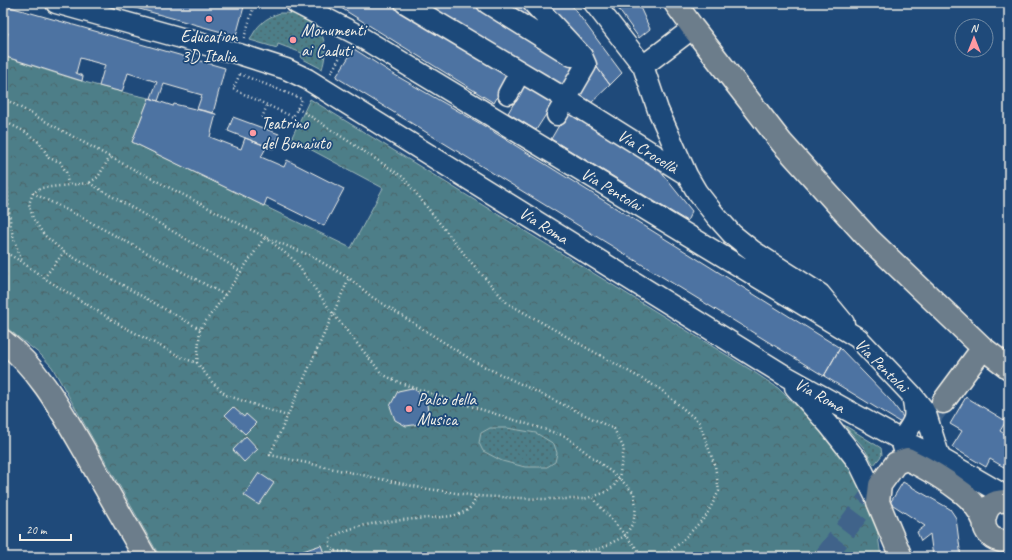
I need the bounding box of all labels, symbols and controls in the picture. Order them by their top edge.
marker: Education 3D Italia [204,14,214,24]
north arrow [954,18,994,58]
place label: Monumenti ai Caduti [301,20,367,61]
text: N [971,21,980,35]
place label: Education 3D Italia [180,26,239,67]
marker: Monumenti ai Caduti [288,35,298,45]
place label: Teatrino del Bonaiuto [261,113,332,154]
street label: Via Crocellà [614,125,683,179]
marker: Teatrino del Bonaiuto [248,128,258,138]
street label: Via Pentolai [577,163,649,217]
street label: Via Roma [515,202,573,249]
street label: Via Pentolai [850,334,915,399]
street label: Via Roma [791,373,850,418]
place label: Palco della Musica [417,389,478,430]
marker: Palco della Musica [404,404,414,414]
scale bar [20,516,71,542]
text: 20 m [26,522,48,538]

